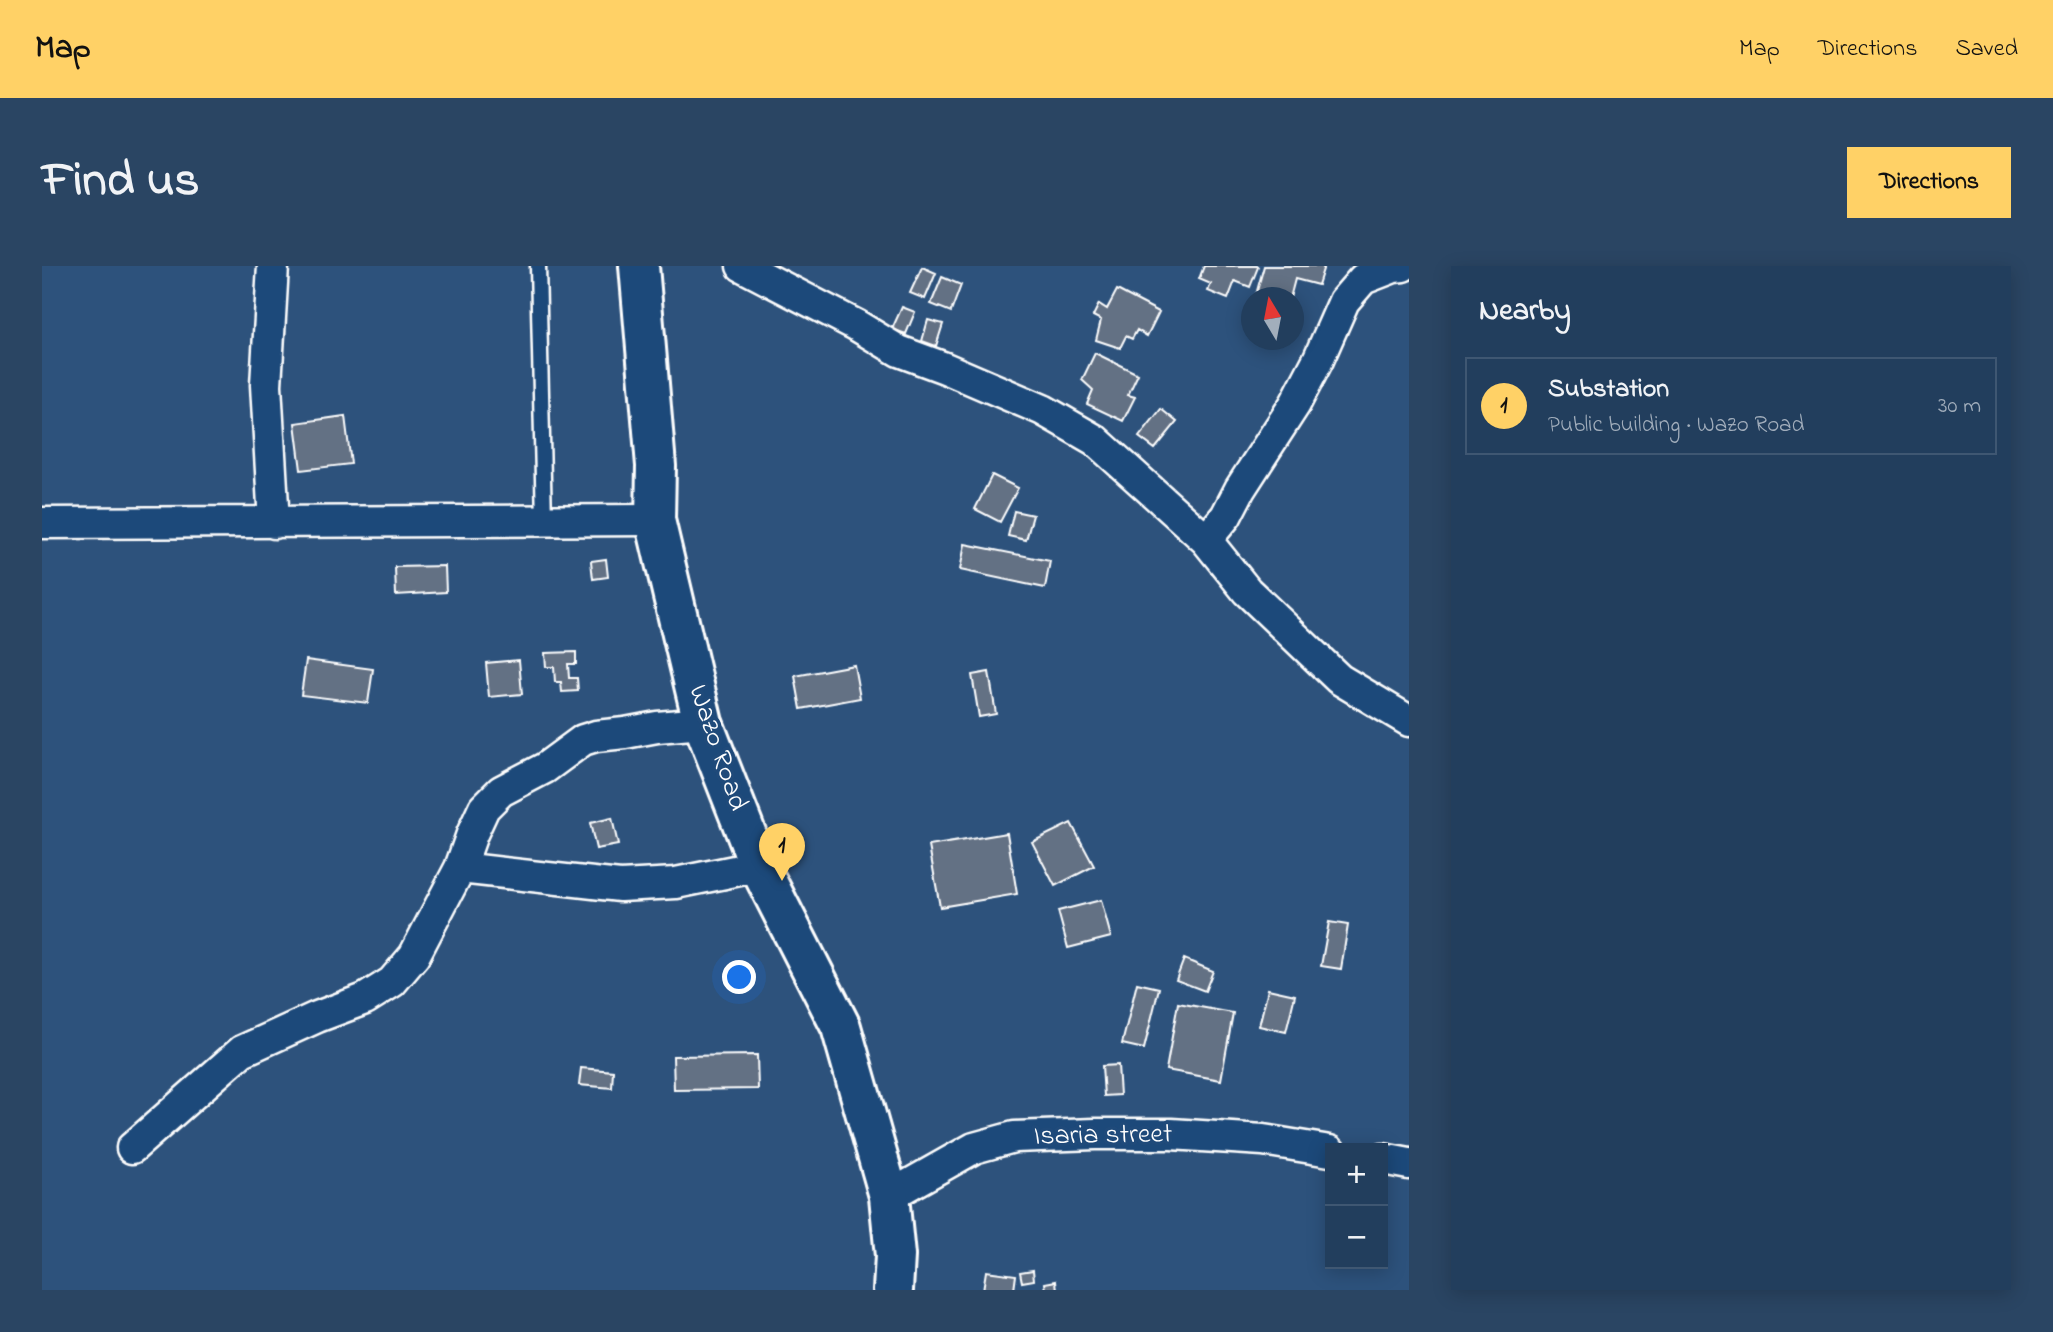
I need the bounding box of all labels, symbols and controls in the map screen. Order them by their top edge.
text: Map [35,25,91,73]
text: Map [1739,32,1780,67]
text: Directions [1818,32,1917,67]
text: Saved [1955,32,2018,67]
text: Find us [42,146,199,218]
button: Directions [1847,147,2011,218]
north arrow [1241,287,1304,350]
text: Nearby [1479,290,1571,334]
text: Substation [1548,371,1669,409]
text: 1 [1500,390,1508,423]
text: 30 m [1938,390,1981,423]
text: Public building · Wazo Road [1548,409,1804,442]
street label: Wazo Road [676,679,758,817]
pin: 1 [759,823,805,881]
your location [722,960,756,994]
street label: Isaria street [1033,1114,1173,1158]
map controls [1325,1143,1388,1269]
button: + [1325,1143,1388,1206]
button: − [1325,1206,1388,1269]

